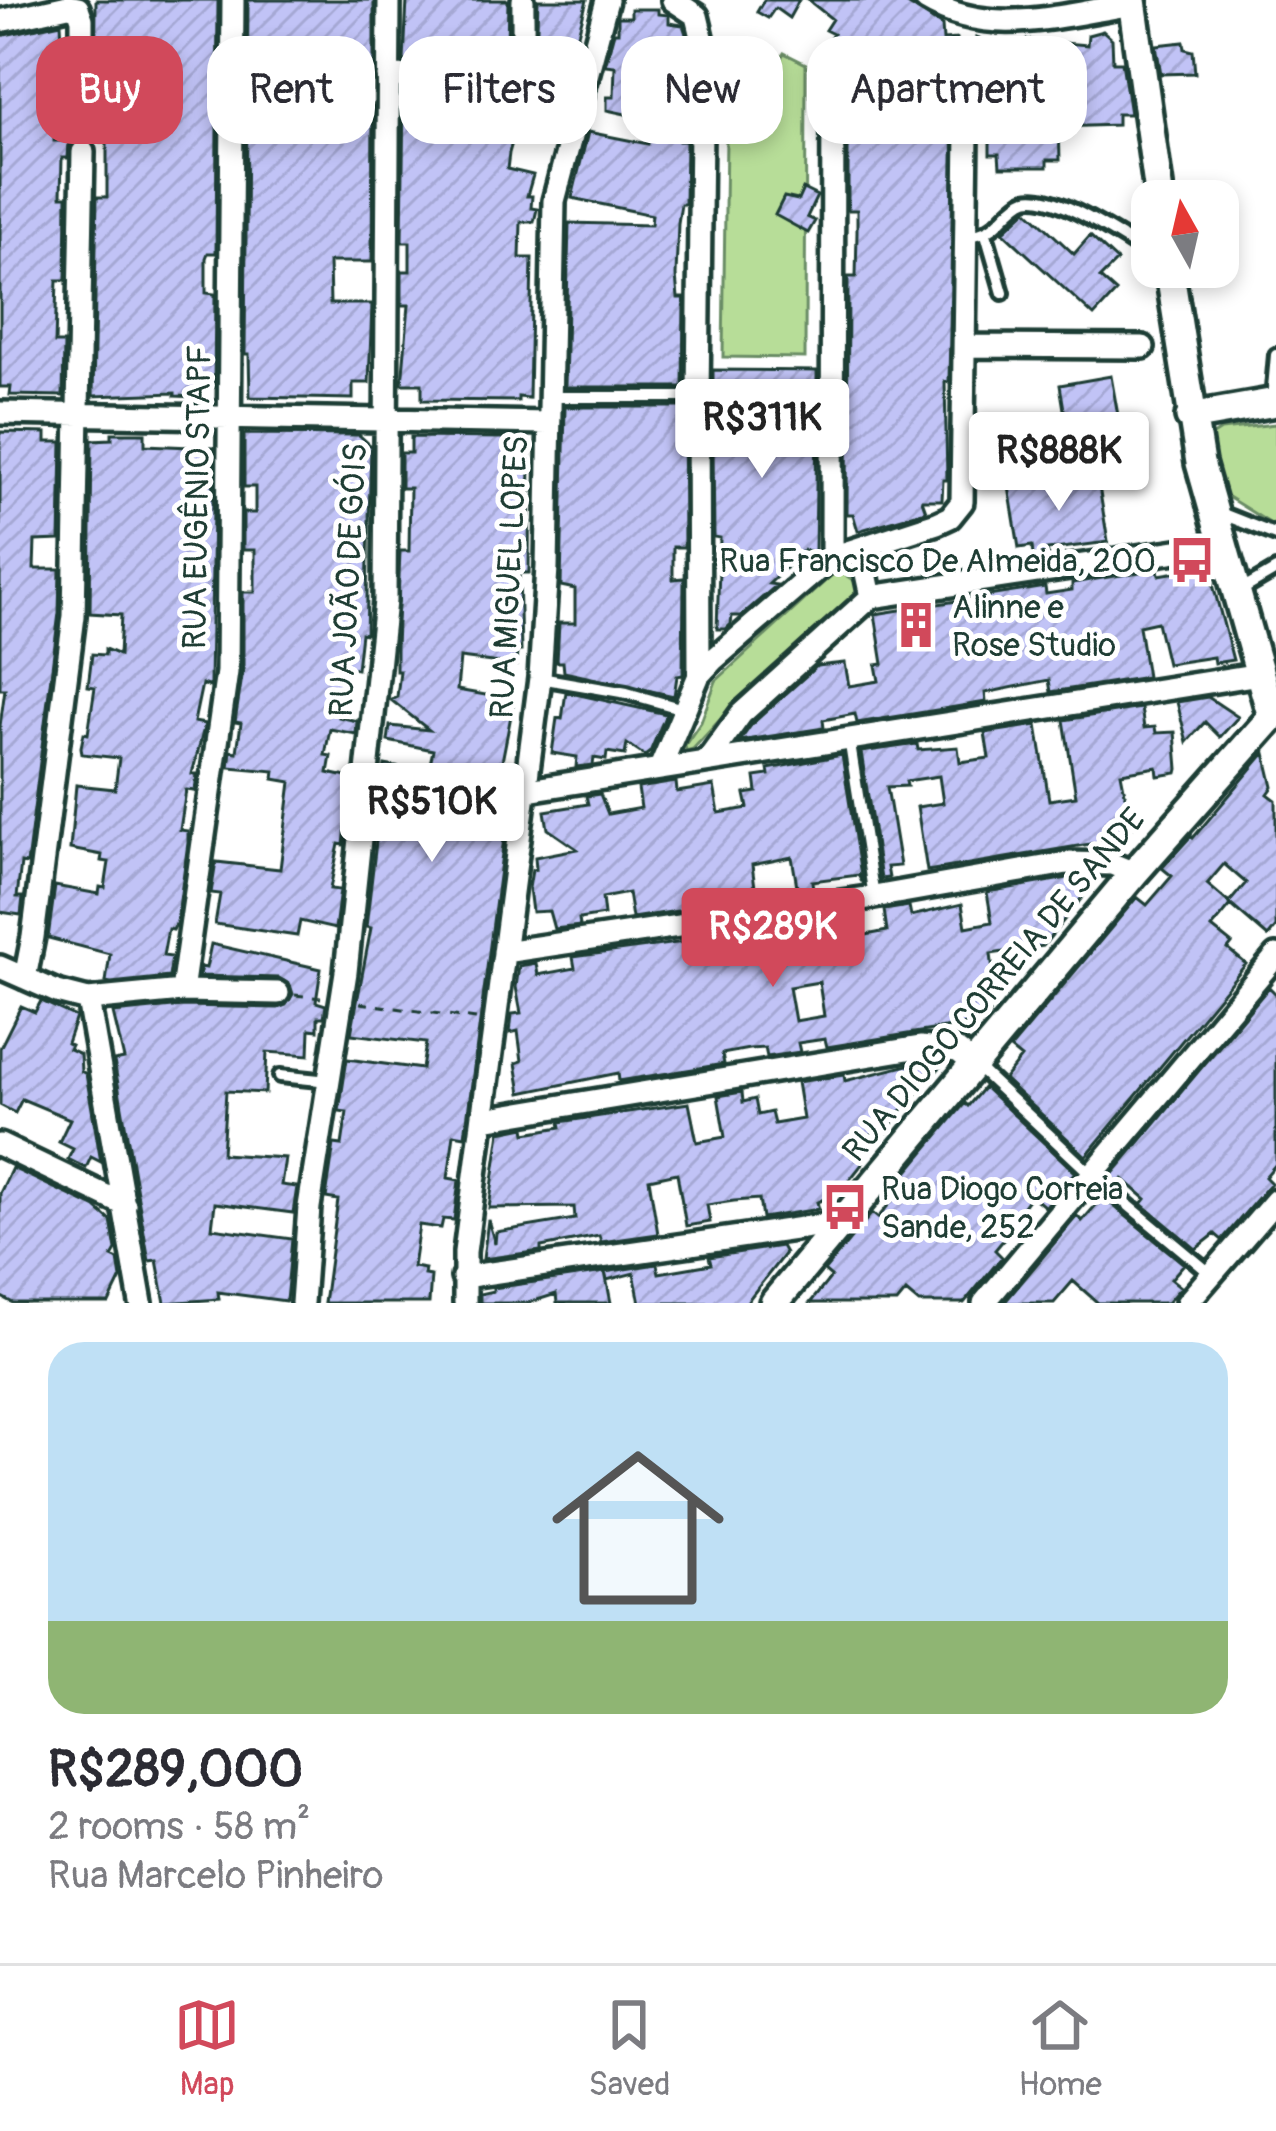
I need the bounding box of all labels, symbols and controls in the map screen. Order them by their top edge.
chip: Buy [36,36,183,144]
chip: Rent [207,36,375,144]
chip: Filters [399,36,597,144]
chip: New [621,36,783,144]
chip: Apartment [807,36,1087,144]
north arrow [1131,180,1239,288]
map controls [1131,180,1239,288]
street label: RUA EUGÊNIO STAPF [174,344,221,650]
pin: R$311K [664,379,860,481]
text: R$311K [702,393,822,442]
pin: R$888K [961,412,1157,514]
text: R$888K [996,426,1122,475]
street label: RUA MIGUEL LOPES [482,434,537,720]
street label: RUA JOÃO DE GÓIS [320,442,376,718]
bus stop icon: Rua Francisco De Almeida, 200 [1167,535,1217,585]
place label: Rua Francisco De Almeida, 200 [719,541,1156,582]
place label: Alinne e Rose Studio [952,587,1116,666]
building icon: Alinne e Rose Studio [891,600,941,650]
pin: R$510K [334,763,530,865]
text: R$510K [367,777,497,826]
street label: RUA DIOGO CORREIA DE SANDE [834,800,1154,1170]
pin: R$289K [675,888,871,990]
text: R$289K [709,902,837,951]
place label: Rua Diogo Correia Sande, 252 [881,1169,1123,1248]
bus stop icon: Rua Diogo Correia Sande, 252 [820,1182,870,1232]
icon: home [530,1420,746,1636]
text: R$289,000 [48,1738,303,1802]
text: 2 rooms · 58 m² [48,1802,310,1851]
text: Rua Marcelo Pinheiro [48,1851,383,1900]
tab: Map [174,1992,240,2105]
tab: Saved [588,1992,670,2105]
tab: Home [1019,1992,1102,2105]

